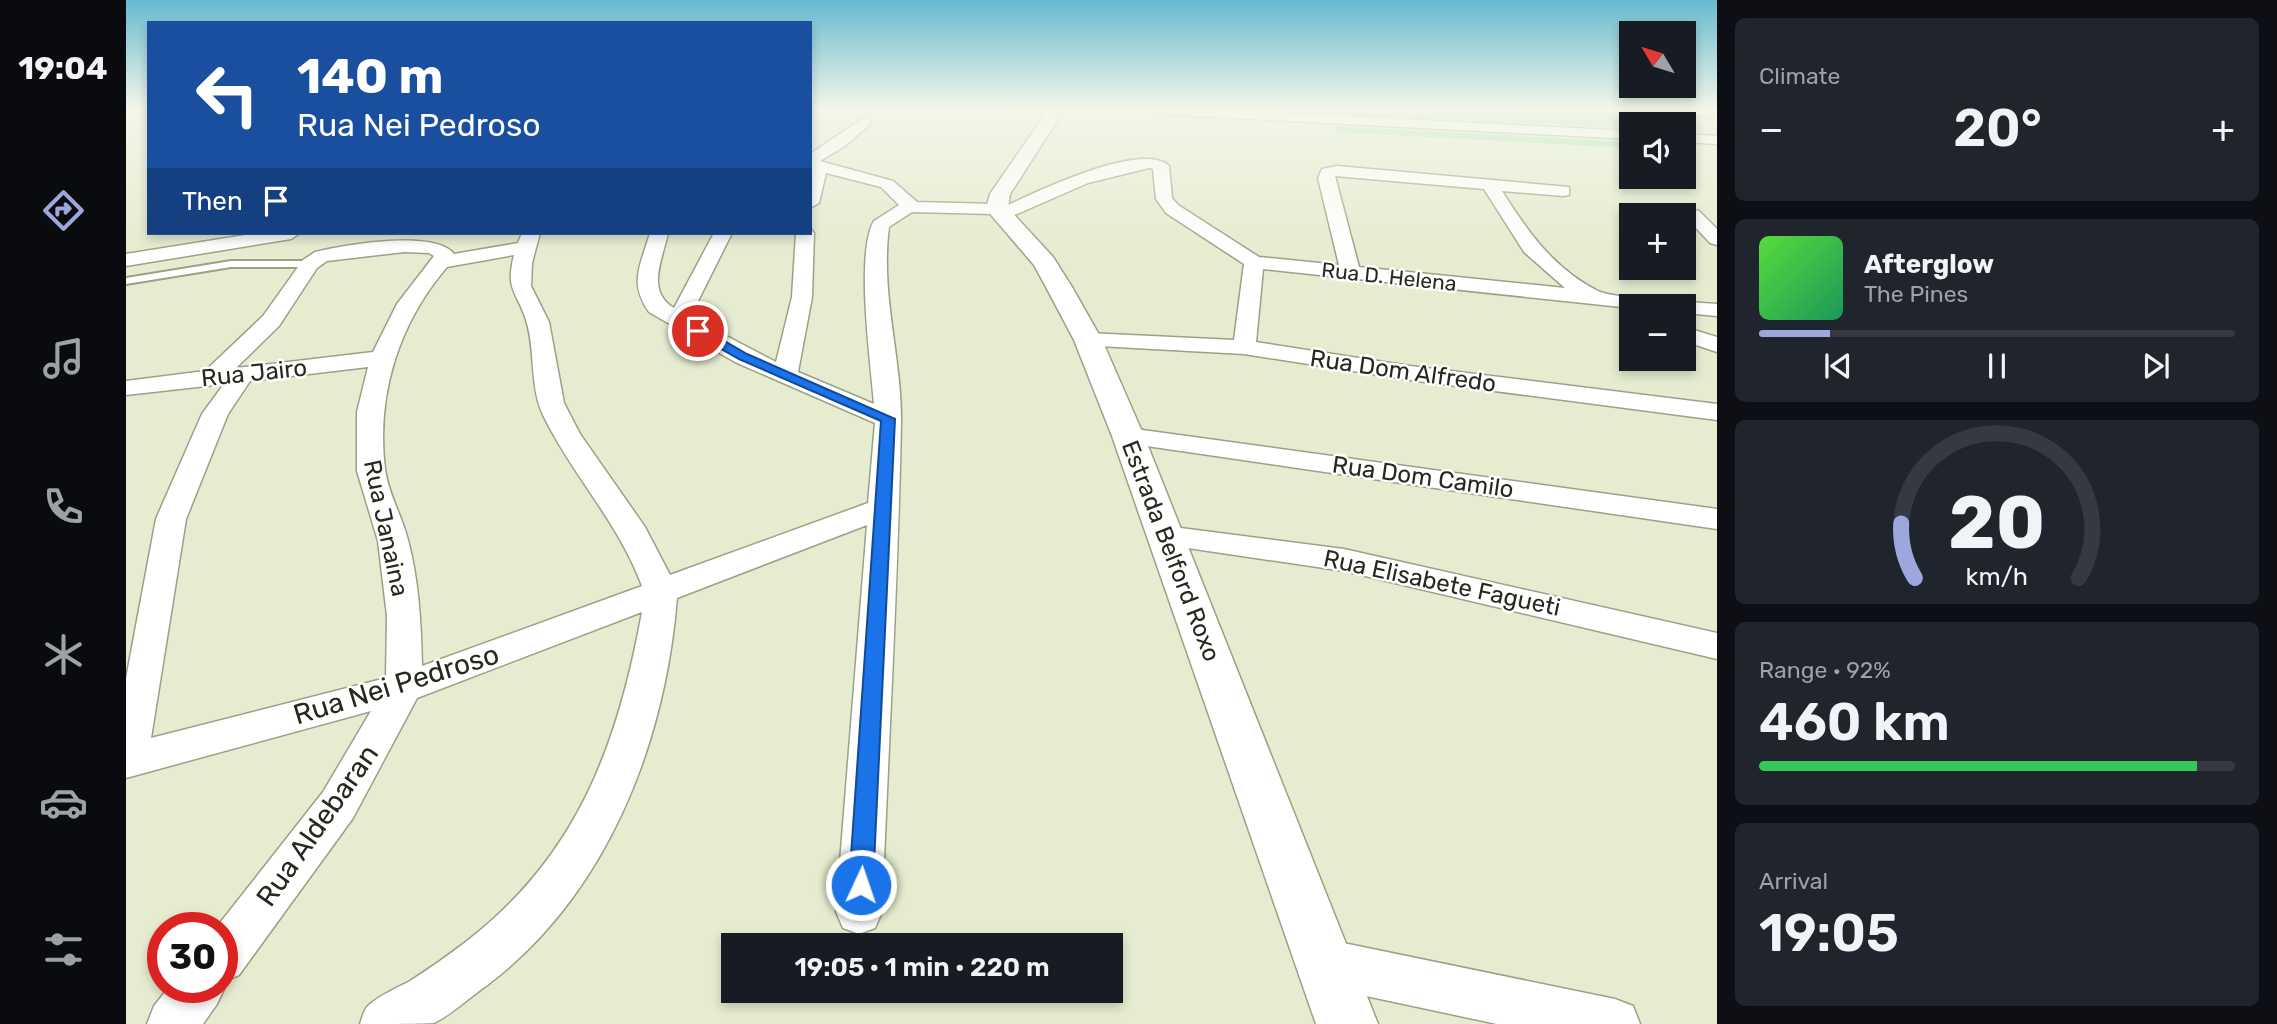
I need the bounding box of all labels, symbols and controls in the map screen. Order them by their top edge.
north arrow [1619,21,1696,98]
map controls [1619,21,1696,371]
text: 140 m [297,47,443,105]
text: 19:04 [18,49,108,87]
icon: left [182,49,273,140]
text: Climate [1759,62,1840,90]
text: 20° [1953,97,2042,159]
text: Rua Nei Pedroso [297,106,541,144]
text: − [1759,106,1784,152]
text: + [2211,106,2235,152]
button: sound [1619,112,1696,189]
icon: arrive [257,182,295,220]
icon: directions [39,186,88,235]
text: Then [182,186,243,217]
button: + [1619,203,1696,280]
text: Afterglow [1864,249,1994,280]
street label: Rua D. Helena [1320,257,1458,296]
text: The Pines [1864,280,1968,308]
button: − [1619,294,1696,371]
pin [668,301,728,361]
icon: arrive [679,312,717,350]
icon: music [39,334,88,383]
street label: Rua Dom Alfredo [1308,344,1498,398]
icon: previous [1819,347,1857,385]
icon: pause [1978,347,2016,385]
icon: next [2137,347,2175,385]
street label: Rua Jairo [200,354,308,392]
street label: Estrada Belford Roxo [1116,437,1226,665]
street label: Rua Dom Camilo [1331,450,1515,504]
street label: Rua Janaina [358,457,414,599]
text: 20 [1949,480,2045,566]
icon: phone [39,482,88,531]
street label: Rua Elisabete Fagueti [1321,544,1563,622]
text: km/h [1966,562,2028,591]
icon: climate [39,630,88,679]
street label: Rua Nei Pedroso [289,638,503,731]
text: Range · 92% [1759,656,1891,684]
text: 460 km [1759,691,1950,753]
street label: Rua Aldebaran [250,738,385,912]
icon: car [39,778,88,827]
position arrow [824,848,898,922]
text: Arrival [1759,867,1828,895]
text: 19:05 [1759,902,1899,964]
speed limit sign: 30 [147,912,238,1003]
icon: filters [39,925,88,974]
text: 19:05 · 1 min · 220 m [794,952,1050,983]

